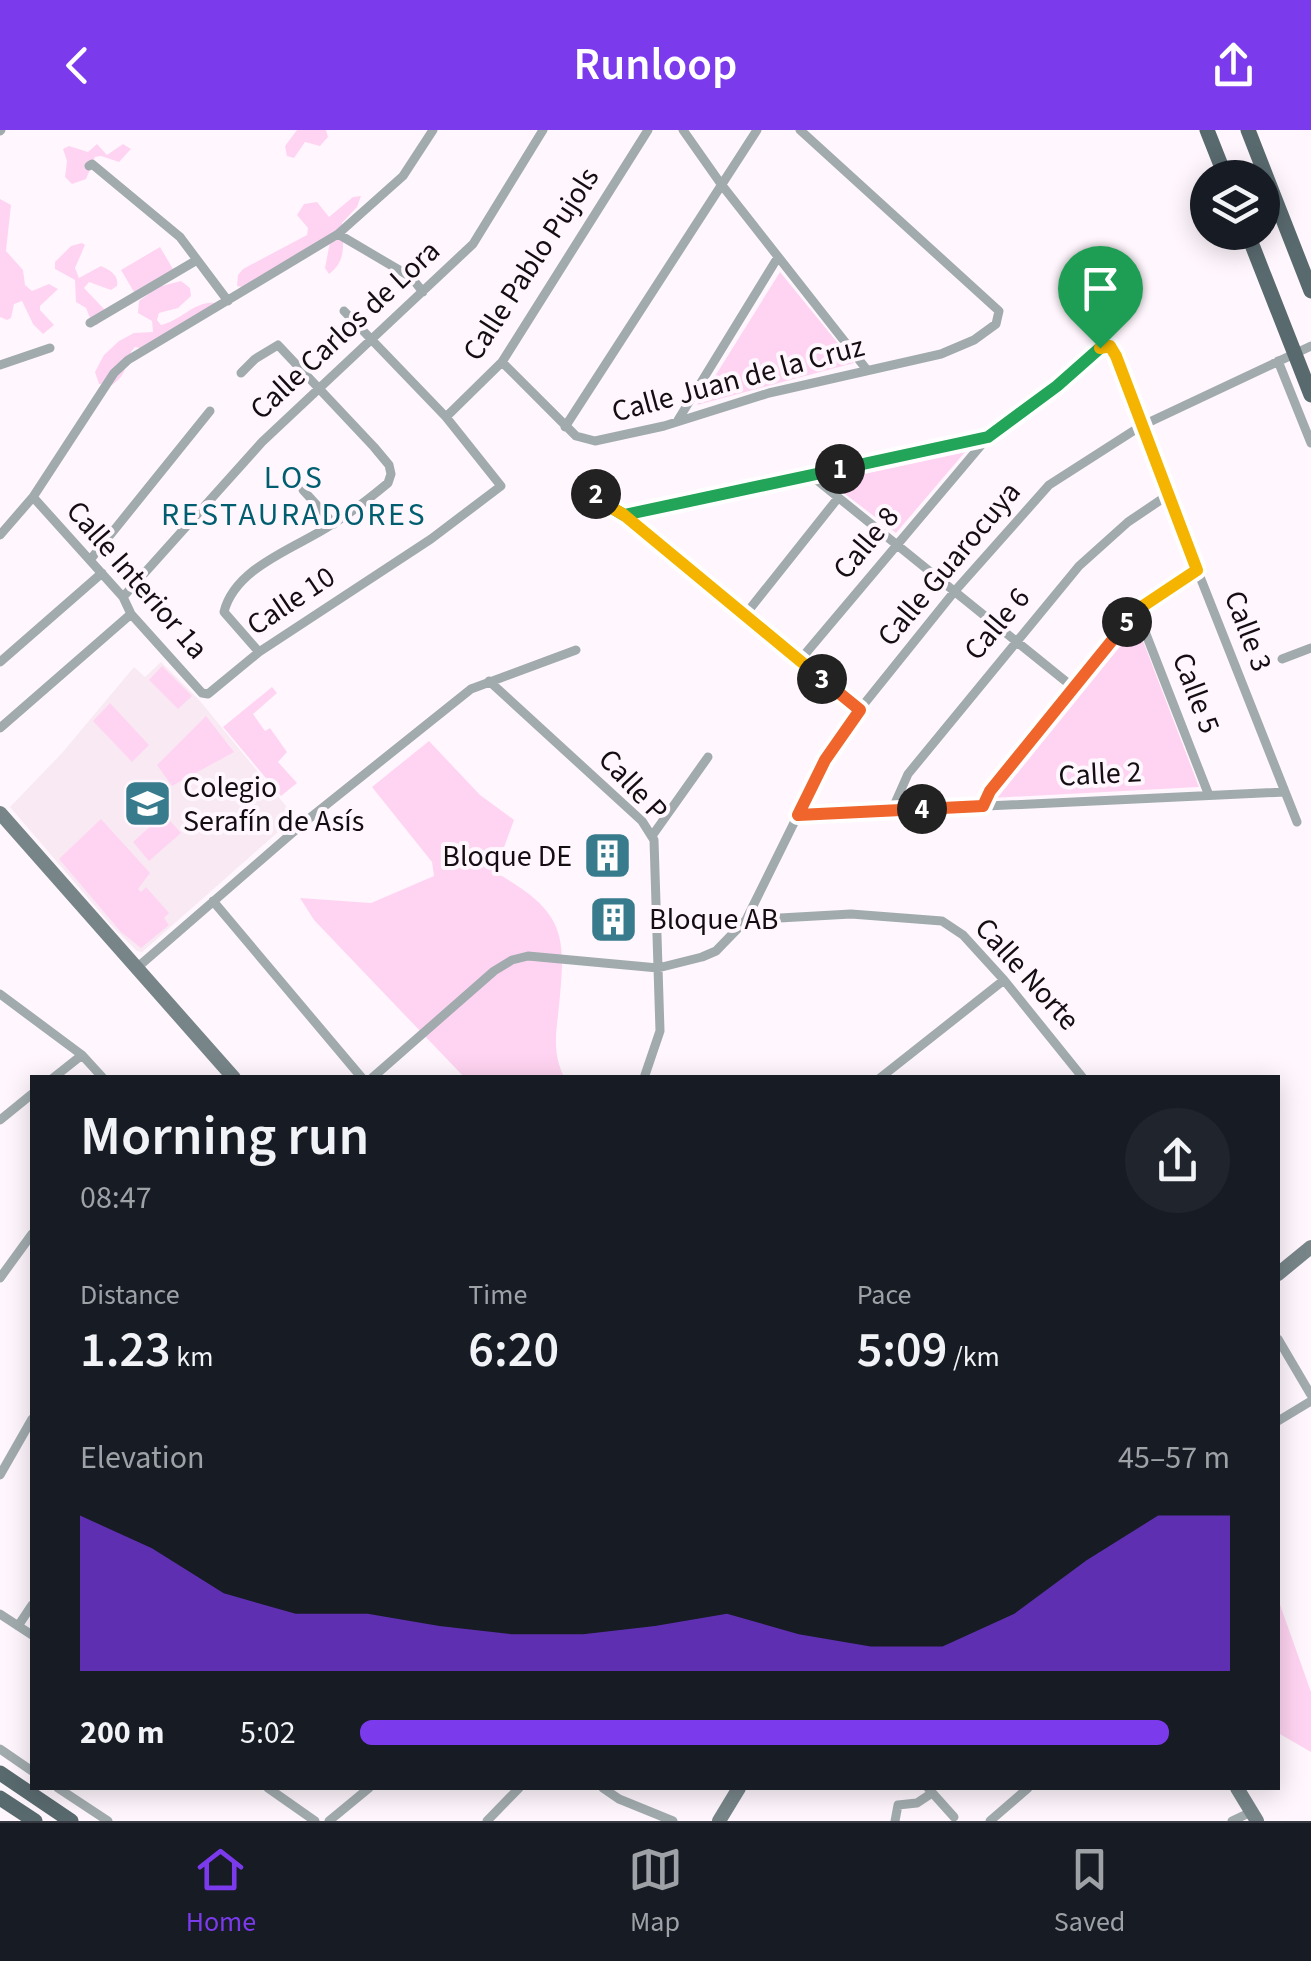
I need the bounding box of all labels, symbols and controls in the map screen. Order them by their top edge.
text: Runloop [574,33,737,97]
icon: back [50,38,105,93]
icon: share [1206,38,1261,93]
street label: Calle Pablo Pujols [452,159,610,369]
map controls [1190,160,1280,250]
button: layers [1190,160,1280,250]
street label: Calle Carlos de Lora [240,230,450,430]
pin [1058,246,1143,349]
icon: arrive [1073,261,1128,316]
street label: Calle Juan de la Cruz [607,325,869,433]
pin: 1 [815,444,865,494]
text: 1 [833,449,847,489]
district label: LOS RESTAURADORES [161,455,427,538]
pin: 2 [571,469,621,519]
street label: Calle Guarocuya [867,472,1031,656]
text: 2 [589,474,603,514]
street label: Calle Interior 1a [56,491,218,669]
street label: Calle 8 [823,497,909,589]
street label: Calle 10 [238,556,344,646]
street label: Calle 6 [954,578,1040,670]
street label: Calle 3 [1213,584,1283,678]
pin: 5 [1102,597,1152,647]
text: 5 [1120,602,1134,642]
street label: Calle 5 [1161,646,1231,740]
pin: 3 [797,654,847,704]
text: 3 [815,659,829,699]
street label: Calle P [588,739,678,831]
street label: Calle 2 [1057,750,1143,798]
place label: Colegio Serafín de Asís [183,766,364,843]
school or university icon: Colegio Serafín de Asís [122,778,174,830]
pin: 4 [897,784,947,834]
text: 4 [915,789,929,829]
building icon: Bloque DE [581,830,633,882]
place label: Bloque DE [442,835,572,878]
building icon: Bloque AB [588,893,640,945]
place label: Bloque AB [649,898,778,941]
street label: Calle Norte [964,908,1090,1040]
text: Morning run [80,1098,369,1176]
button: share [1125,1108,1230,1213]
text: 08:47 [80,1175,152,1221]
text: Distance [80,1275,180,1315]
text: Time [468,1275,527,1315]
text: Pace [857,1275,912,1315]
text: 1.23 [80,1315,171,1386]
text: 6:20 [468,1315,559,1386]
text: 5:09 [857,1315,947,1386]
text: km [171,1337,213,1377]
text: /km [947,1337,1000,1377]
text: Elevation [80,1435,205,1481]
text: 45–57 m [1118,1435,1230,1481]
text: 200 m [80,1710,165,1756]
text: 5:02 [240,1710,296,1756]
tab: Home [186,1842,256,1942]
tab: Map [628,1842,683,1942]
tab: Saved [1054,1842,1125,1942]

